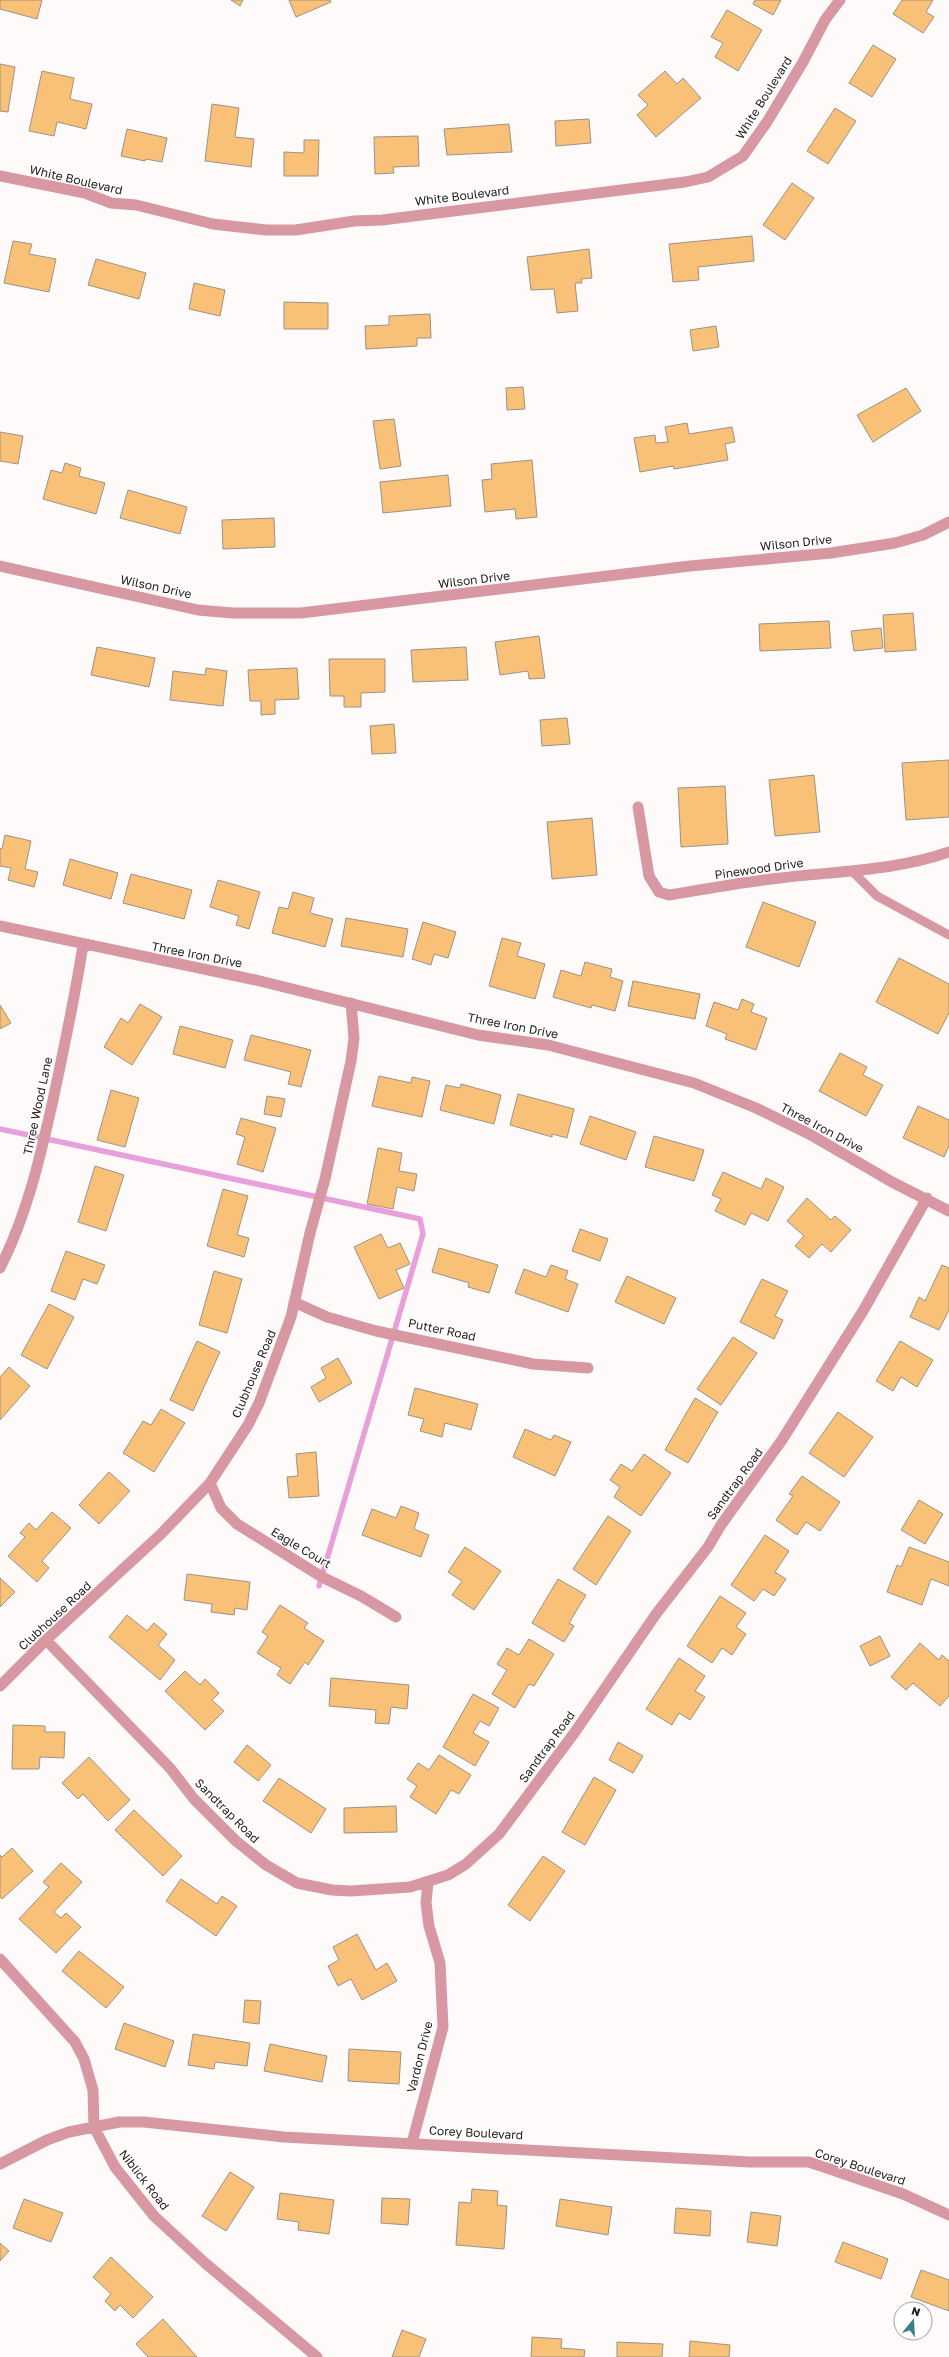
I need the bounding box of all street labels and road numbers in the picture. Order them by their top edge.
street label: White Boulevard [732,54,795,142]
street label: White Boulevard [28,162,124,197]
street label: White Boulevard [414,182,510,209]
street label: Wilson Drive [759,531,833,554]
street label: Wilson Drive [437,568,511,591]
street label: Wilson Drive [119,572,193,601]
street label: Pinewood Drive [714,855,804,882]
street label: Three Iron Drive [151,938,244,971]
street label: Three Iron Drive [467,1009,560,1042]
street label: Three Wood Lane [20,1055,55,1156]
street label: Three Iron Drive [778,1099,866,1156]
street label: Putter Road [407,1315,477,1344]
street label: Clubhouse Road [228,1328,279,1420]
street label: Sandtrap Road [704,1445,766,1523]
street label: Eagle Court [269,1524,334,1571]
street label: Clubhouse Road [15,1578,94,1653]
street label: Sandtrap Road [516,1708,578,1786]
street label: Sandtrap Road [192,1775,263,1846]
street label: Vardon Drive [403,2019,436,2094]
street label: Corey Boulevard [429,2123,524,2142]
street label: Corey Boulevard [813,2145,907,2188]
street label: Niblick Road [116,2147,173,2213]

